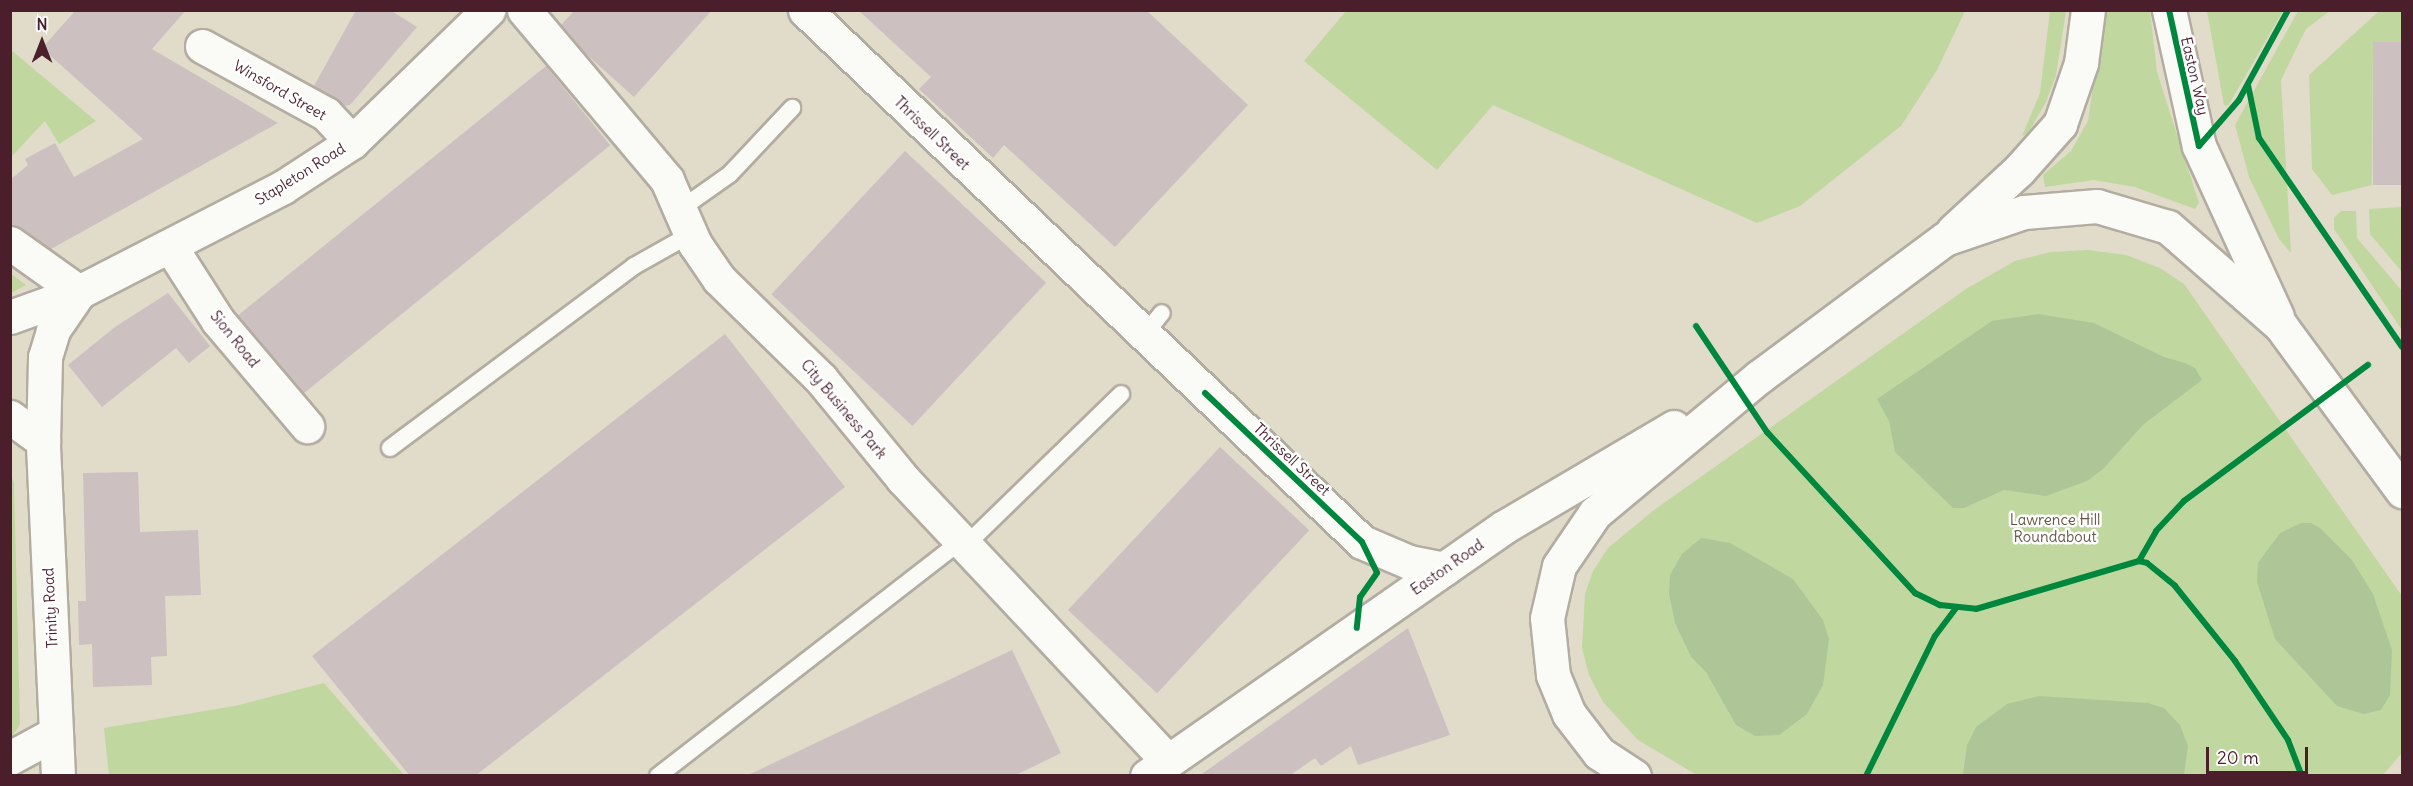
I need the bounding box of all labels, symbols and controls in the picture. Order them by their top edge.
north arrow [12,12,72,72]
text: N [36,14,48,34]
street label: Easton Way [2177,35,2213,117]
street label: Winsford Street [230,56,330,124]
street label: Thrissell Street [890,92,974,174]
street label: Stapleton Road [252,139,348,209]
street label: Sion Road [207,307,263,371]
street label: City Business Park [797,356,891,462]
street label: Thrissell Street [1250,419,1334,499]
park label: Lawrence Hill Roundabout [2010,510,2100,545]
street label: Easton Road [1407,535,1487,599]
street label: Trinity Road [39,567,61,649]
scale bar [2209,735,2311,773]
text: 20 m [2217,746,2259,769]

